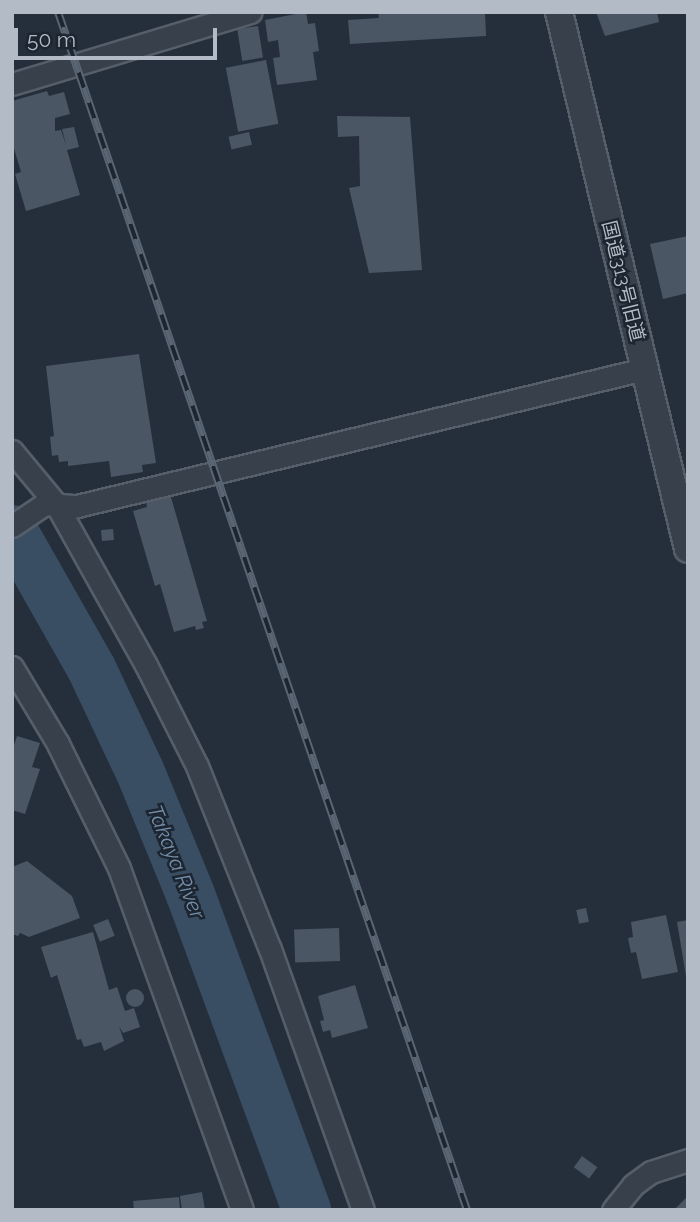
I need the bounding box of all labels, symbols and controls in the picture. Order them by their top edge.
scale bar [18,14,220,58]
text: 50 m [27,27,76,52]
street label: 国道313号旧道 [597,218,649,344]
water label: Takaya River [142,801,210,923]

